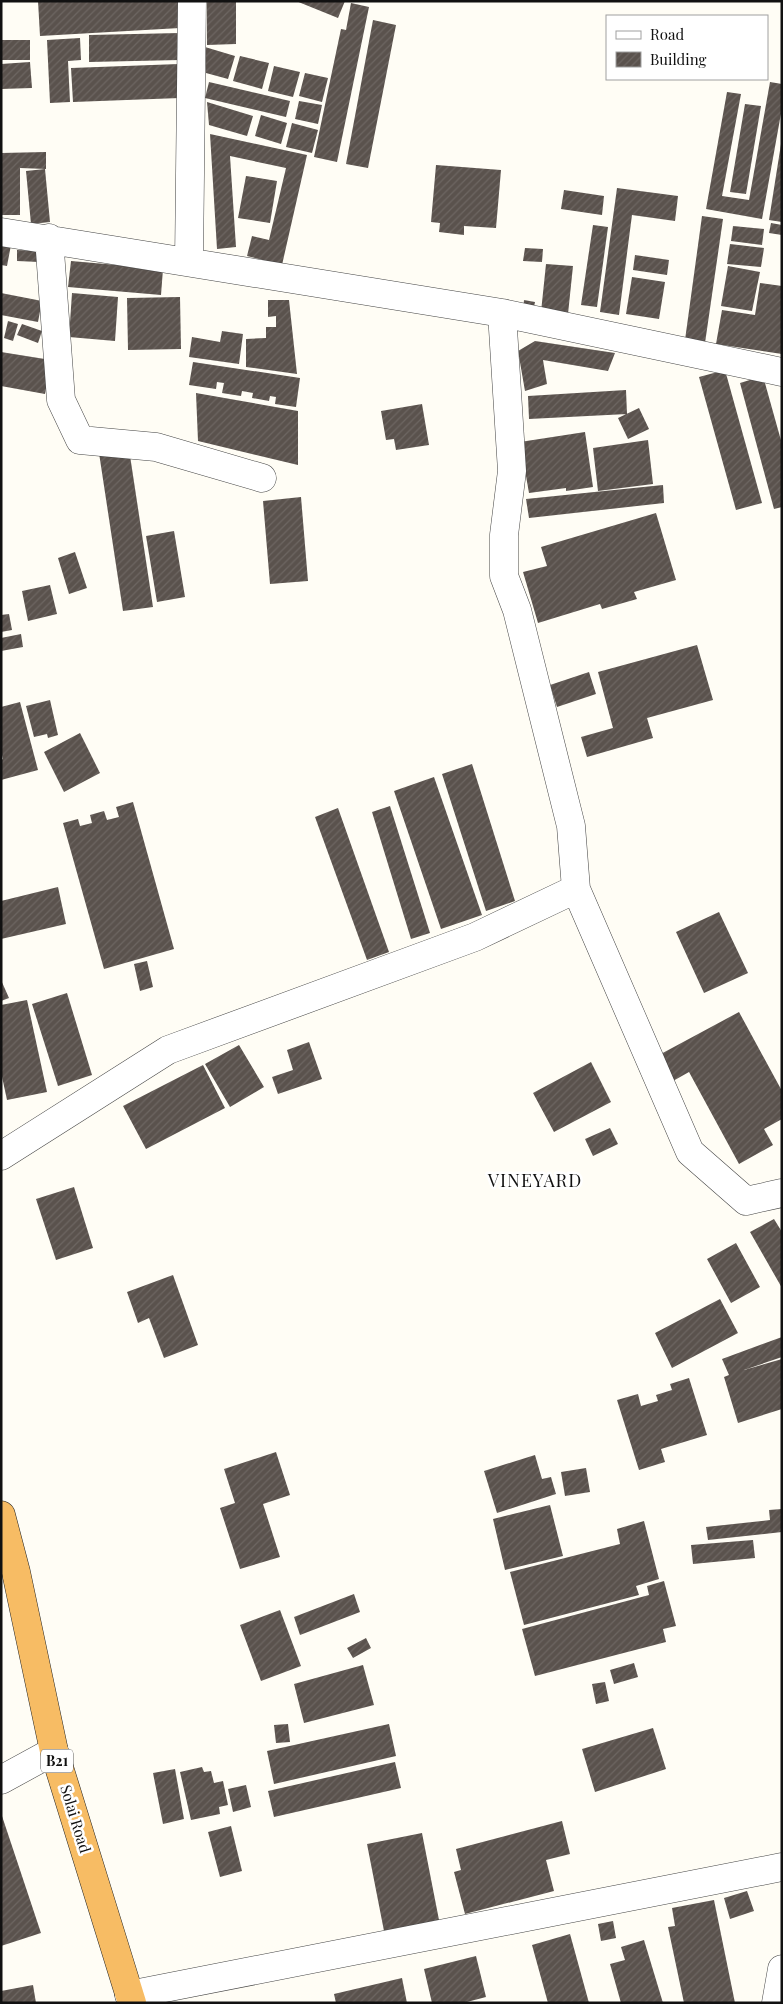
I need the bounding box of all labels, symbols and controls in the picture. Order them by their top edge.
legend [606,15,768,80]
text: Road [650,24,684,44]
text: Building [650,49,707,69]
district label: VINEYARD [487,1168,582,1192]
road number: B21 [41,1750,73,1772]
street label: Solai Road [56,1782,96,1855]

